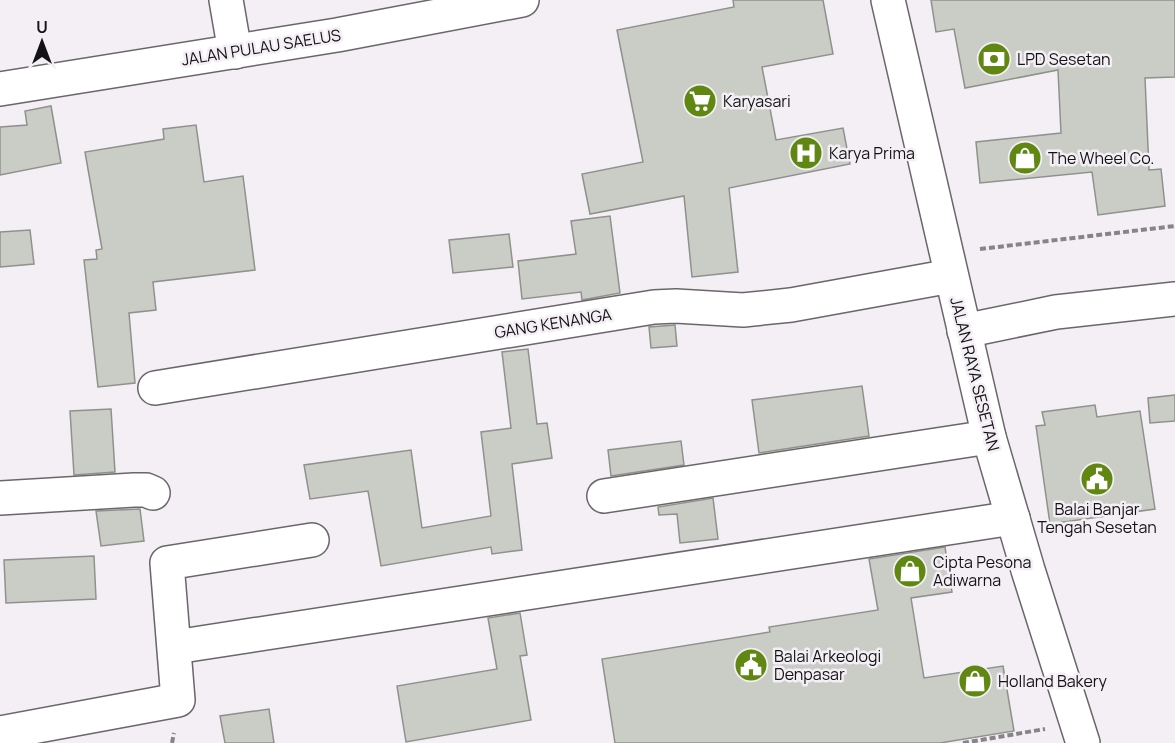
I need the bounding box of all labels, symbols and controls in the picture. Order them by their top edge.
north arrow [12,12,72,72]
text: U [36,16,48,38]
street label: JALAN PULAU SAELUS [180,24,342,70]
bank icon: LPD Sesetan [976,41,1012,77]
place label: LPD Sesetan [1017,48,1111,70]
supermarket icon: Karyasari [682,83,718,119]
place label: Karyasari [723,90,791,112]
hospital icon: Karya Prima [788,135,824,171]
shop icon: The Wheel Co. [1007,140,1043,176]
place label: Karya Prima [829,142,915,164]
place label: The Wheel Co. [1048,147,1154,169]
street label: JALAN RAYA SESETAN [945,295,1005,453]
street label: GANG KENANGA [493,303,613,343]
public building icon: Balai Banjar Tengah Sesetan [1079,461,1115,497]
place label: Balai Banjar Tengah Sesetan [1037,498,1157,538]
place label: Cipta Pesona Adiwarna [933,551,1031,591]
shop icon: Cipta Pesona Adiwarna [892,553,928,589]
place label: Balai Arkeologi Denpasar [774,645,881,685]
public building icon: Balai Arkeologi Denpasar [733,647,769,683]
shop icon: Holland Bakery [957,663,993,699]
place label: Holland Bakery [998,670,1107,692]

